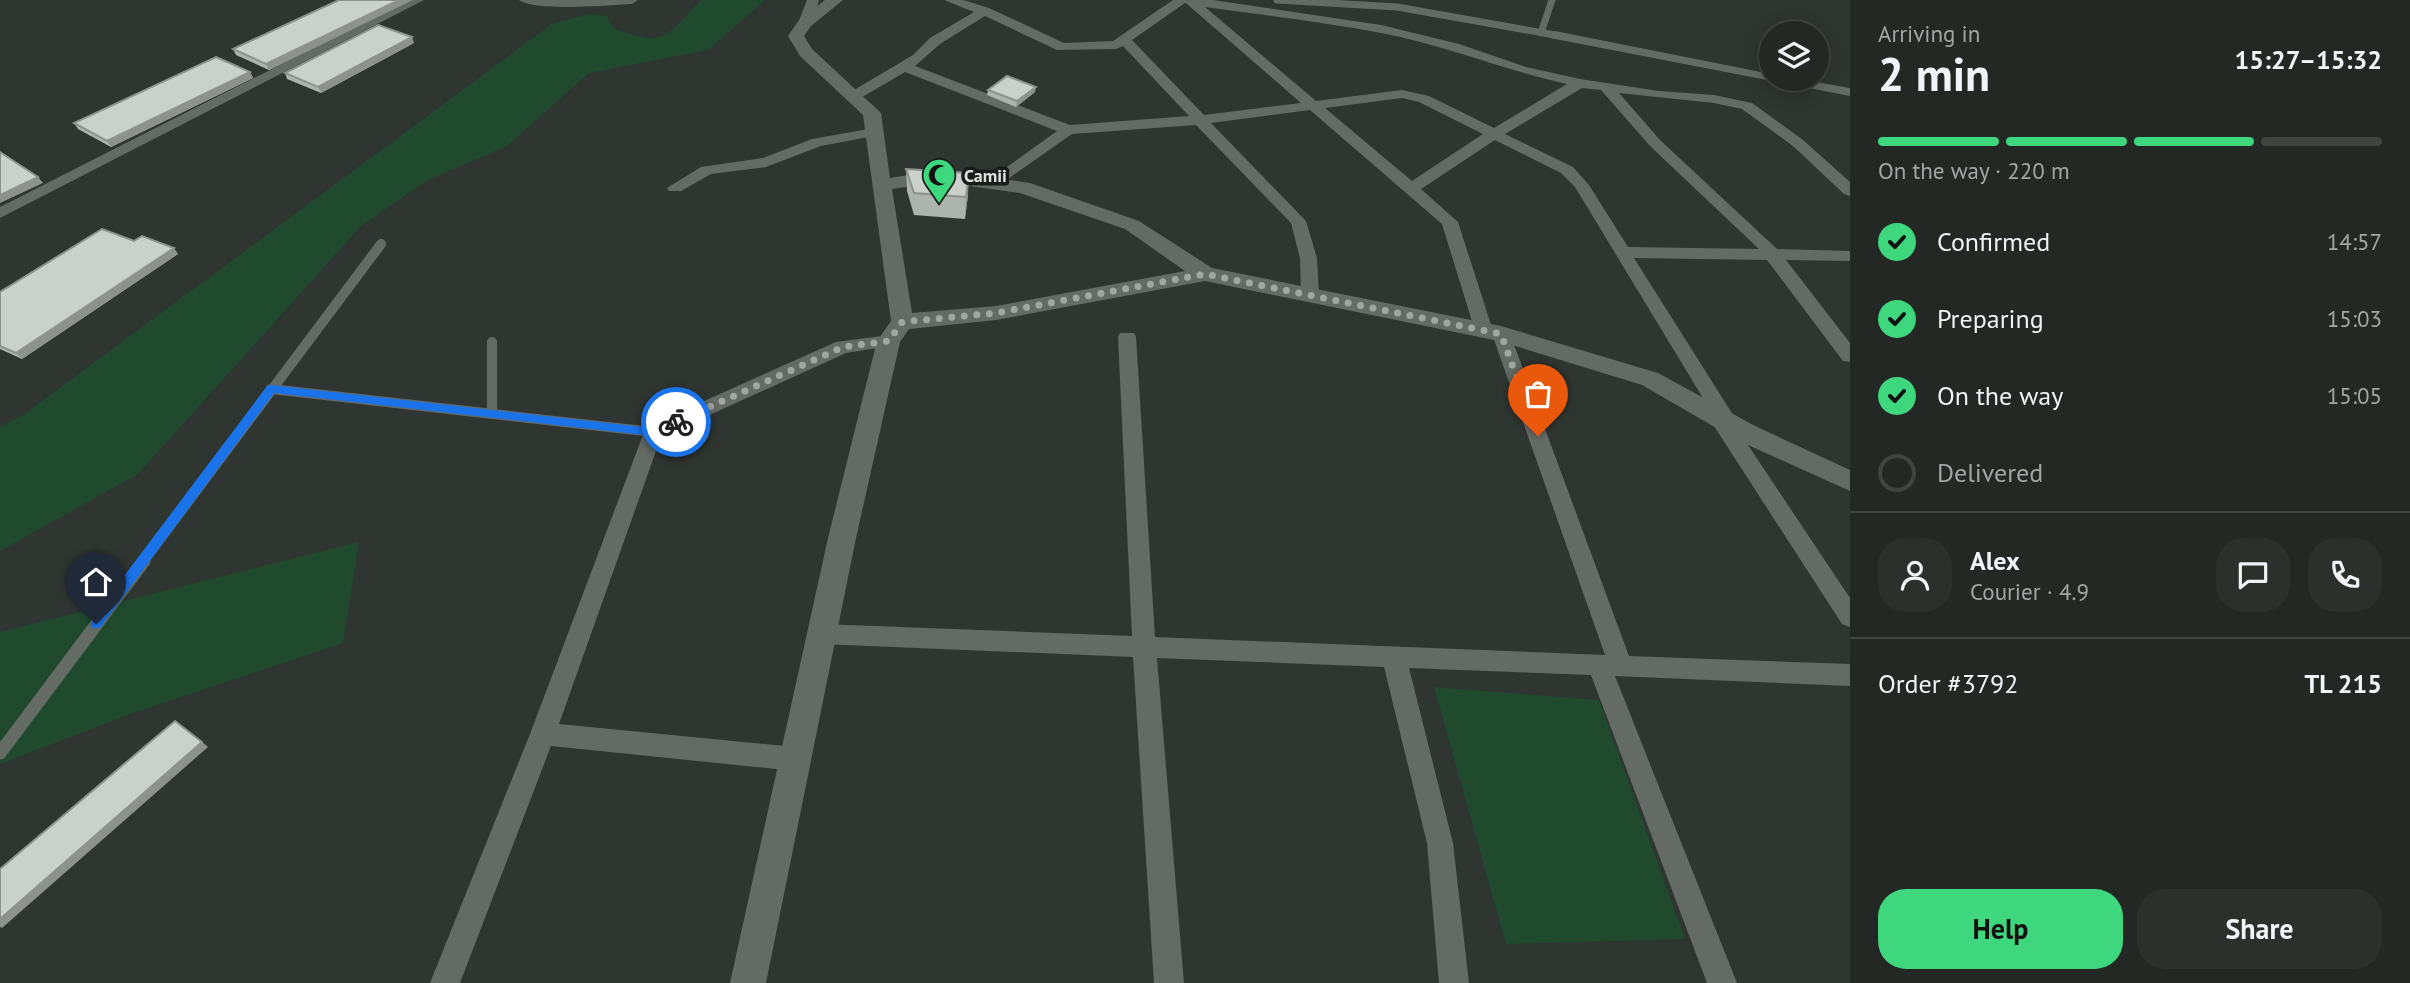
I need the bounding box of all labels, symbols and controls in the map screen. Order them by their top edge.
text: Arriving in [1878,19,1980,48]
map controls [1759,21,1829,91]
button: layers [1759,21,1829,91]
text: 15:27–15:32 [2235,43,2382,76]
text: 2 min [1878,44,1990,104]
mosque icon: Camii [920,156,958,205]
text: On the way · 220 m [1878,156,2070,185]
place label: Camii [964,164,1007,187]
icon: check [1878,223,1916,261]
text: Confirmed [1937,225,2050,258]
text: 14:57 [2327,227,2382,256]
icon: check [1878,300,1916,338]
text: Preparing [1937,302,2044,335]
text: 15:03 [2327,304,2382,333]
pin [1508,364,1568,436]
icon: bag [1519,375,1557,413]
icon: check [1878,377,1916,415]
text: On the way [1937,379,2063,412]
text: 15:05 [2327,381,2382,410]
courier [641,387,711,457]
icon: bike [657,403,695,441]
text: Delivered [1937,456,2043,489]
button: person [1878,538,1952,612]
button: chat [2216,538,2290,612]
button: phone [2308,538,2382,612]
text: Alex [1970,544,2020,577]
pin [66,552,126,624]
icon: home [77,563,115,601]
text: Courier · 4.9 [1970,577,2089,606]
text: Order #3792 [1878,667,2018,700]
text: TL 215 [2304,667,2382,700]
button: Help [1878,889,2123,969]
button: Share [2137,889,2382,969]

